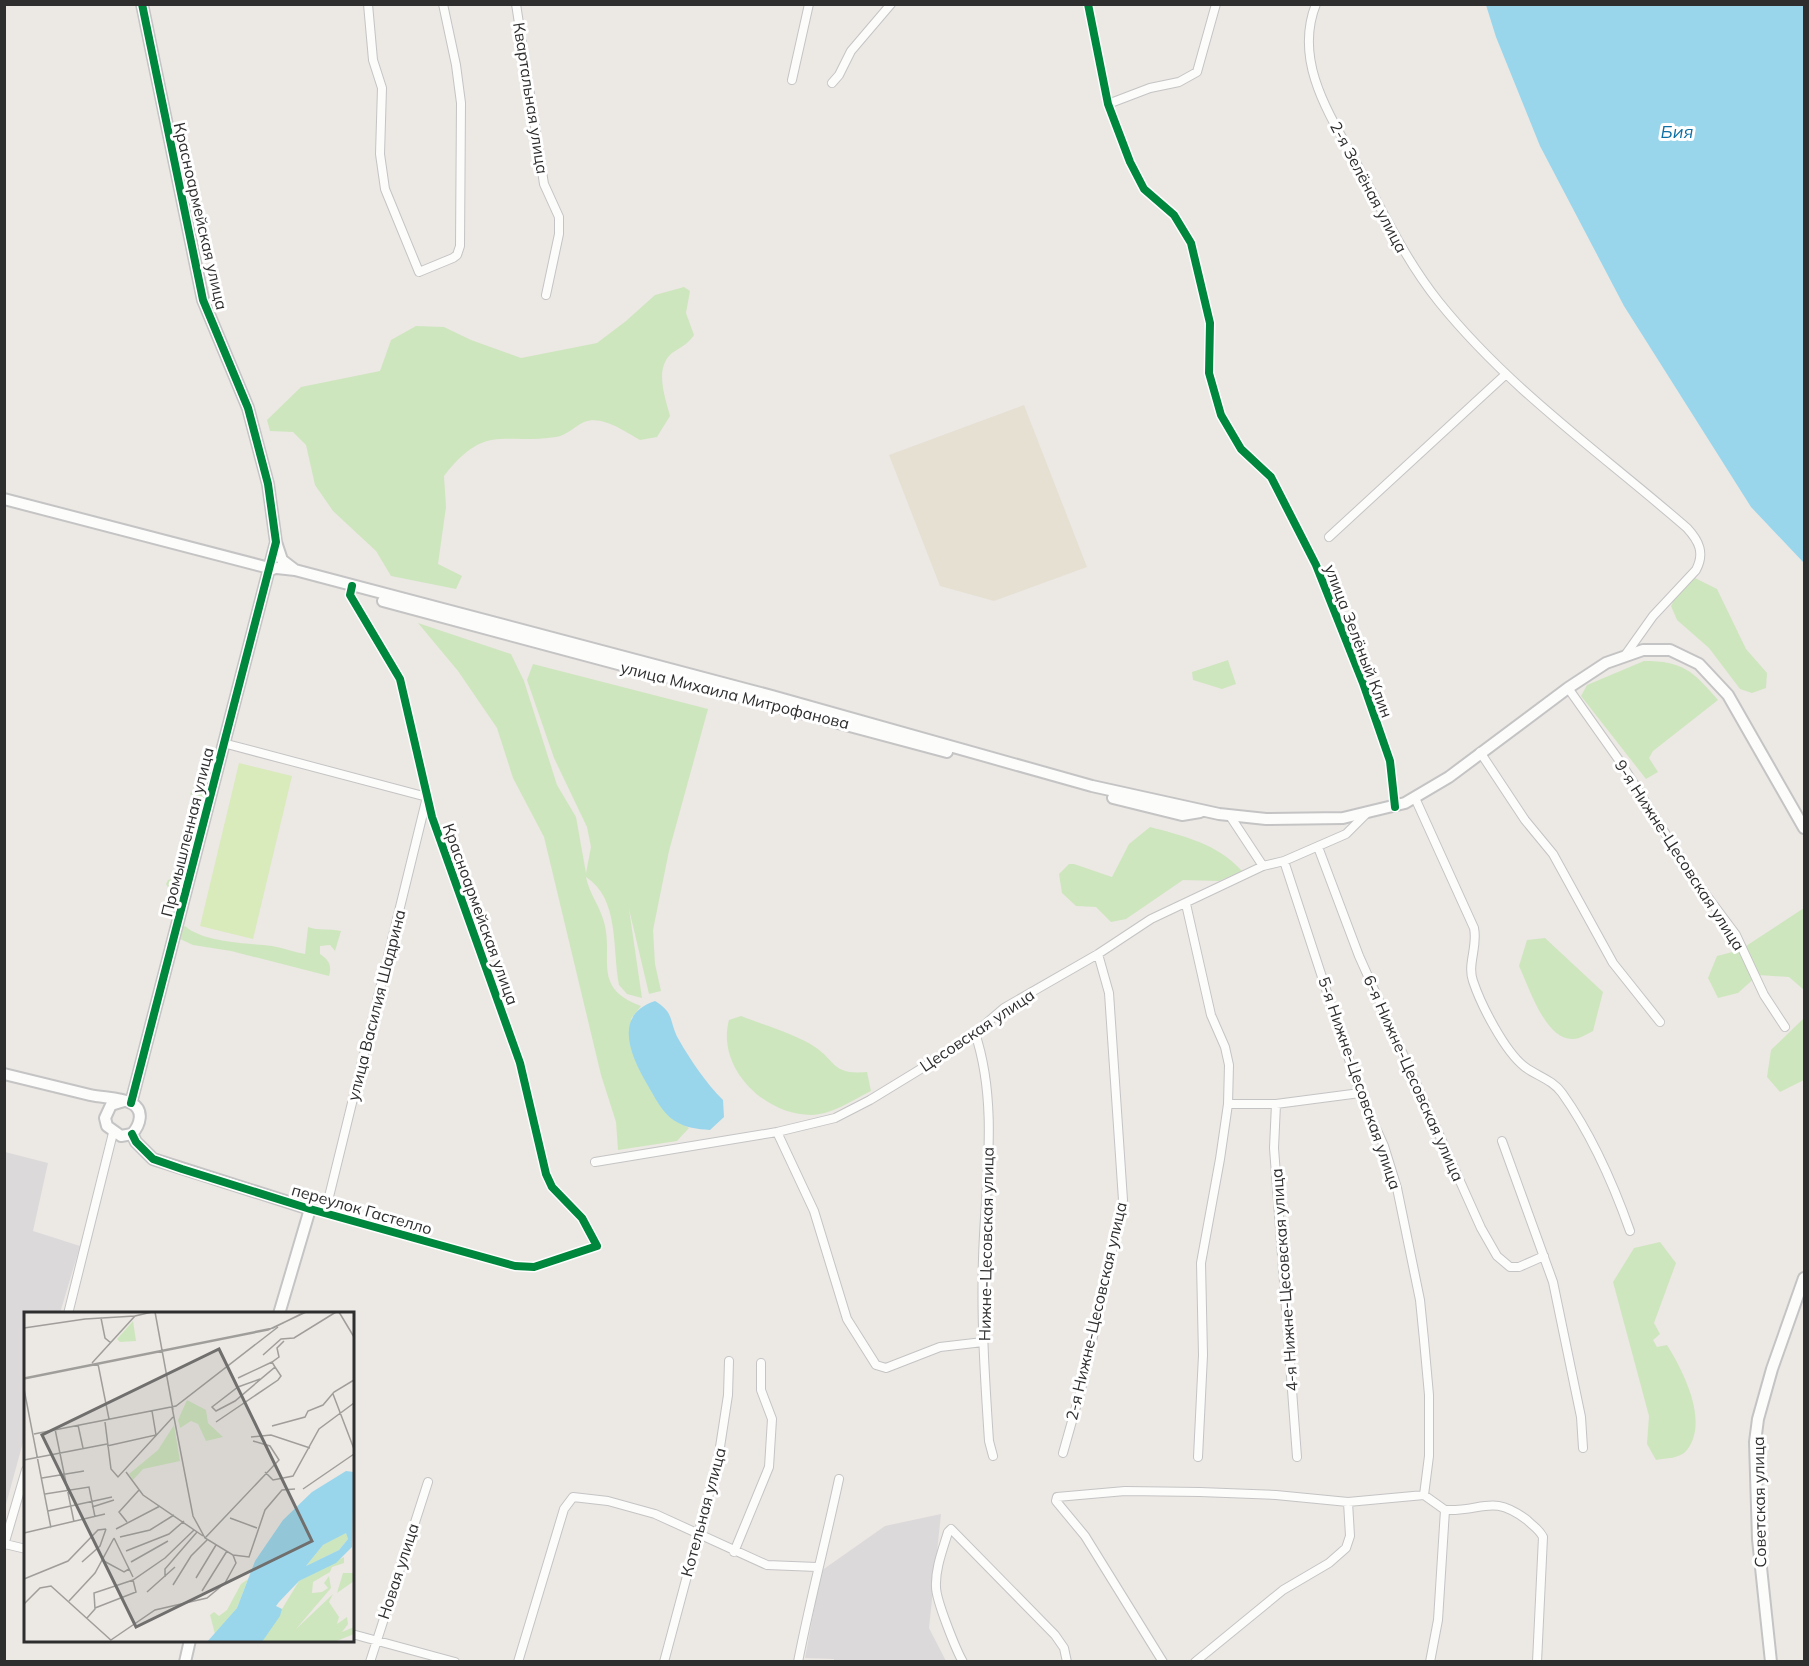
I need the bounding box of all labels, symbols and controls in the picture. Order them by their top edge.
street label: Квартальная улица [509,21,553,175]
street label: 2-я Зелёная улица [1326,118,1412,256]
street label: Красноармейская улица [170,120,232,312]
water label: Бия [1661,120,1694,143]
street label: улица Зелёный Клин [1321,562,1397,720]
street label: улица Михаила Митрофанова [618,657,852,733]
street label: Промышленная улица [156,745,218,919]
street label: 9-я Нижне-Цесовская улица [1611,756,1749,954]
street label: Красноармейская улица [439,821,523,1007]
street label: улица Василия Шадрина [343,907,409,1103]
street label: 6-я Нижне-Цесовская улица [1359,972,1469,1184]
street label: 5-я Нижне-Цесовская улица [1314,974,1406,1192]
street label: Цесовская улица [916,984,1038,1076]
street label: Нижне-Цесовская улица [974,1147,998,1341]
street label: 4-я Нижне-Цесовская улица [1266,1168,1302,1392]
street label: переулок Гастелло [289,1179,435,1239]
street label: 2-я Нижне-Цесовская улица [1061,1200,1131,1422]
inset map [24,1312,354,1642]
street label: Советская улица [1748,1436,1770,1568]
street label: Котельная улица [676,1445,730,1579]
street label: Новая улица [373,1520,423,1622]

